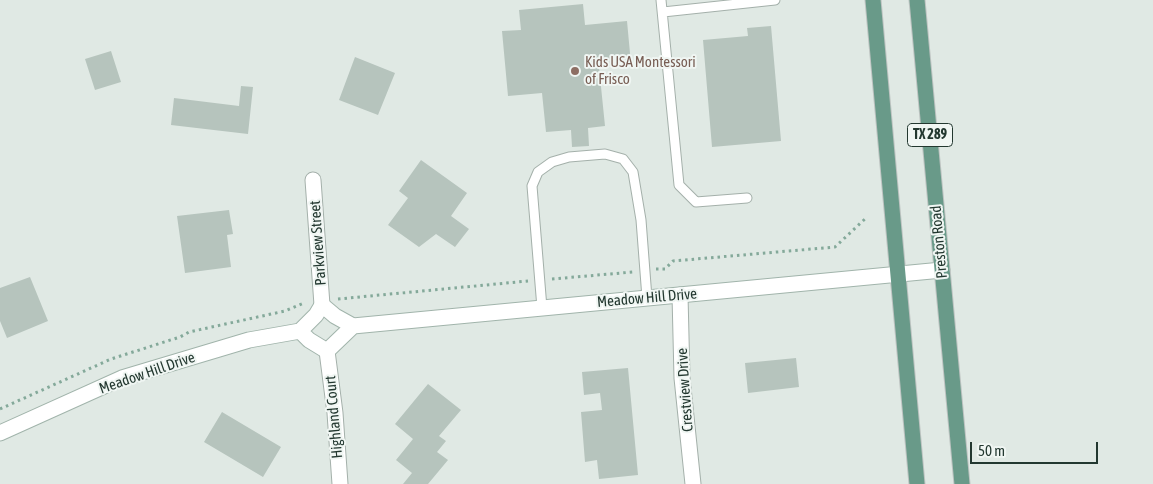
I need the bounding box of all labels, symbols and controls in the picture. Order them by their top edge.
place label: Kids USA Montessori of Frisco [585,53,696,88]
marker: Kids USA Montessori of Frisco [569,65,581,77]
road number: TX 289 [908,124,952,146]
street label: Parkview Street [306,200,330,286]
street label: Preston Road [927,205,951,279]
street label: Meadow Hill Drive [596,285,698,311]
street label: Crestview Drive [673,347,697,433]
street label: Meadow Hill Drive [97,348,197,398]
street label: Highland Court [321,375,347,459]
scale bar [973,432,1100,464]
text: 50 m [978,442,1005,459]

